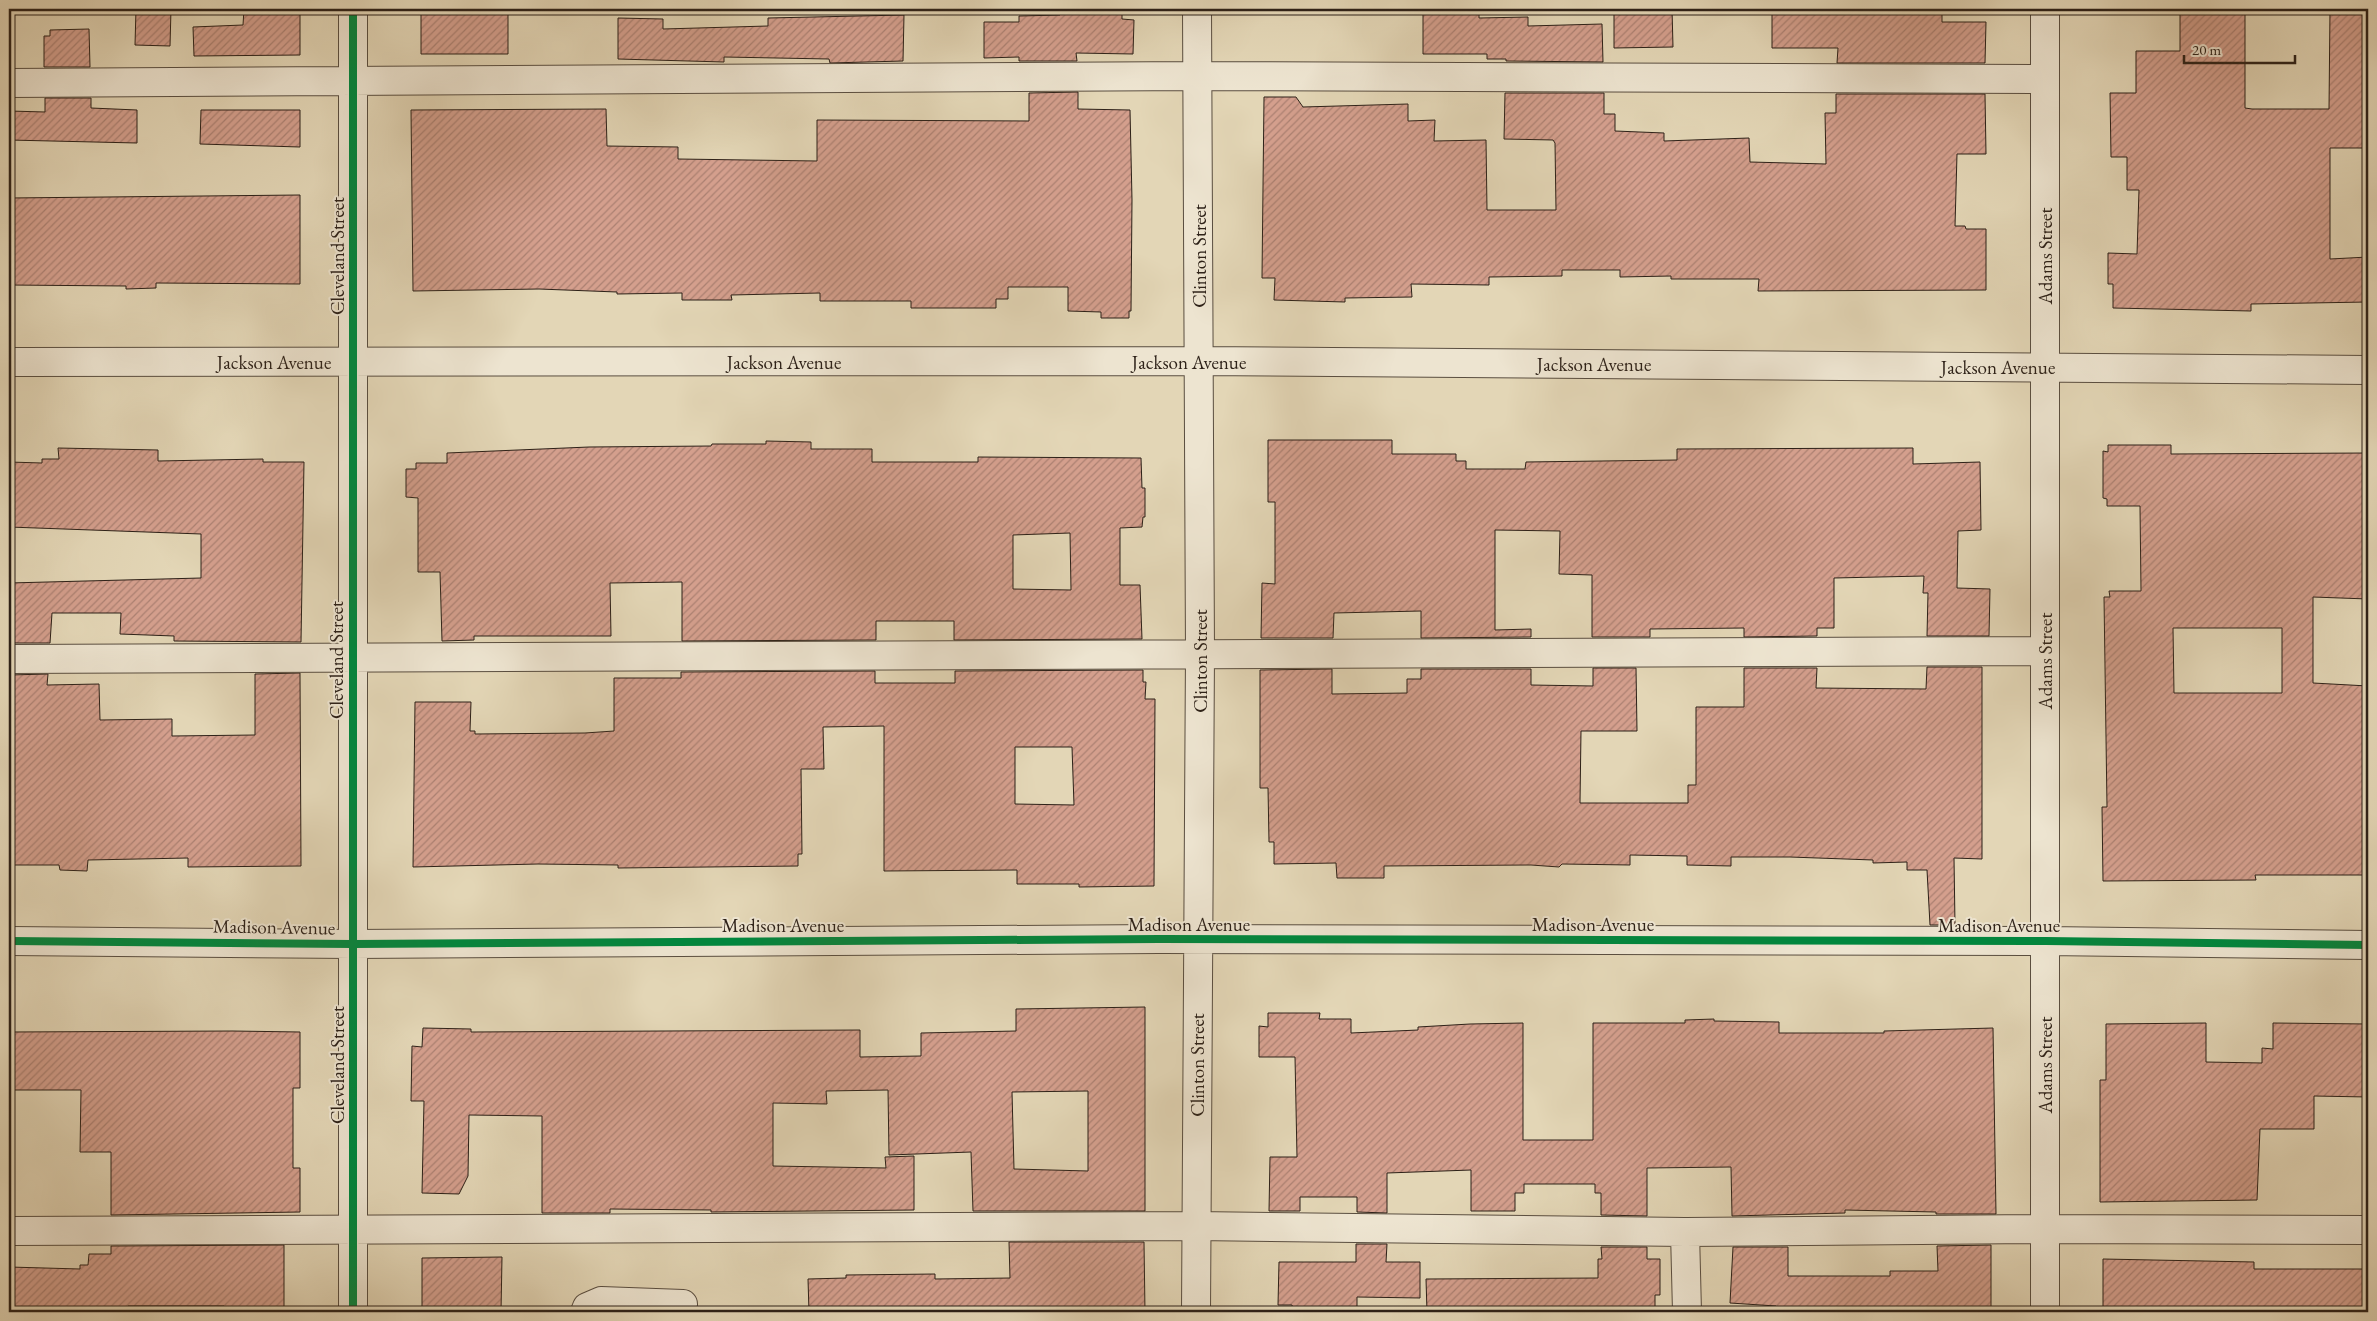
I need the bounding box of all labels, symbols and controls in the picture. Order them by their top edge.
scale bar [2184,32,2296,64]
text: 20 m [2192,40,2221,59]
street label: Cleveland Street [325,197,350,315]
street label: Clinton Street [1187,204,1212,308]
street label: Adams Street [2033,208,2058,305]
street label: Jackson Avenue [215,350,331,375]
street label: Jackson Avenue [725,350,841,375]
street label: Jackson Avenue [1130,350,1246,375]
street label: Jackson Avenue [1535,352,1651,377]
street label: Jackson Avenue [1939,355,2055,380]
street label: Cleveland Street [324,601,349,719]
street label: Clinton Street [1188,609,1213,713]
street label: Adams Street [2033,613,2058,710]
street label: Madison Avenue [1128,912,1250,937]
street label: Madison Avenue [1532,912,1654,937]
street label: Madison Avenue [213,913,335,941]
street label: Madison Avenue [722,913,844,938]
street label: Madison Avenue [1938,913,2060,938]
street label: Cleveland Street [325,1006,350,1124]
street label: Clinton Street [1185,1013,1210,1117]
street label: Adams Street [2033,1017,2058,1114]

